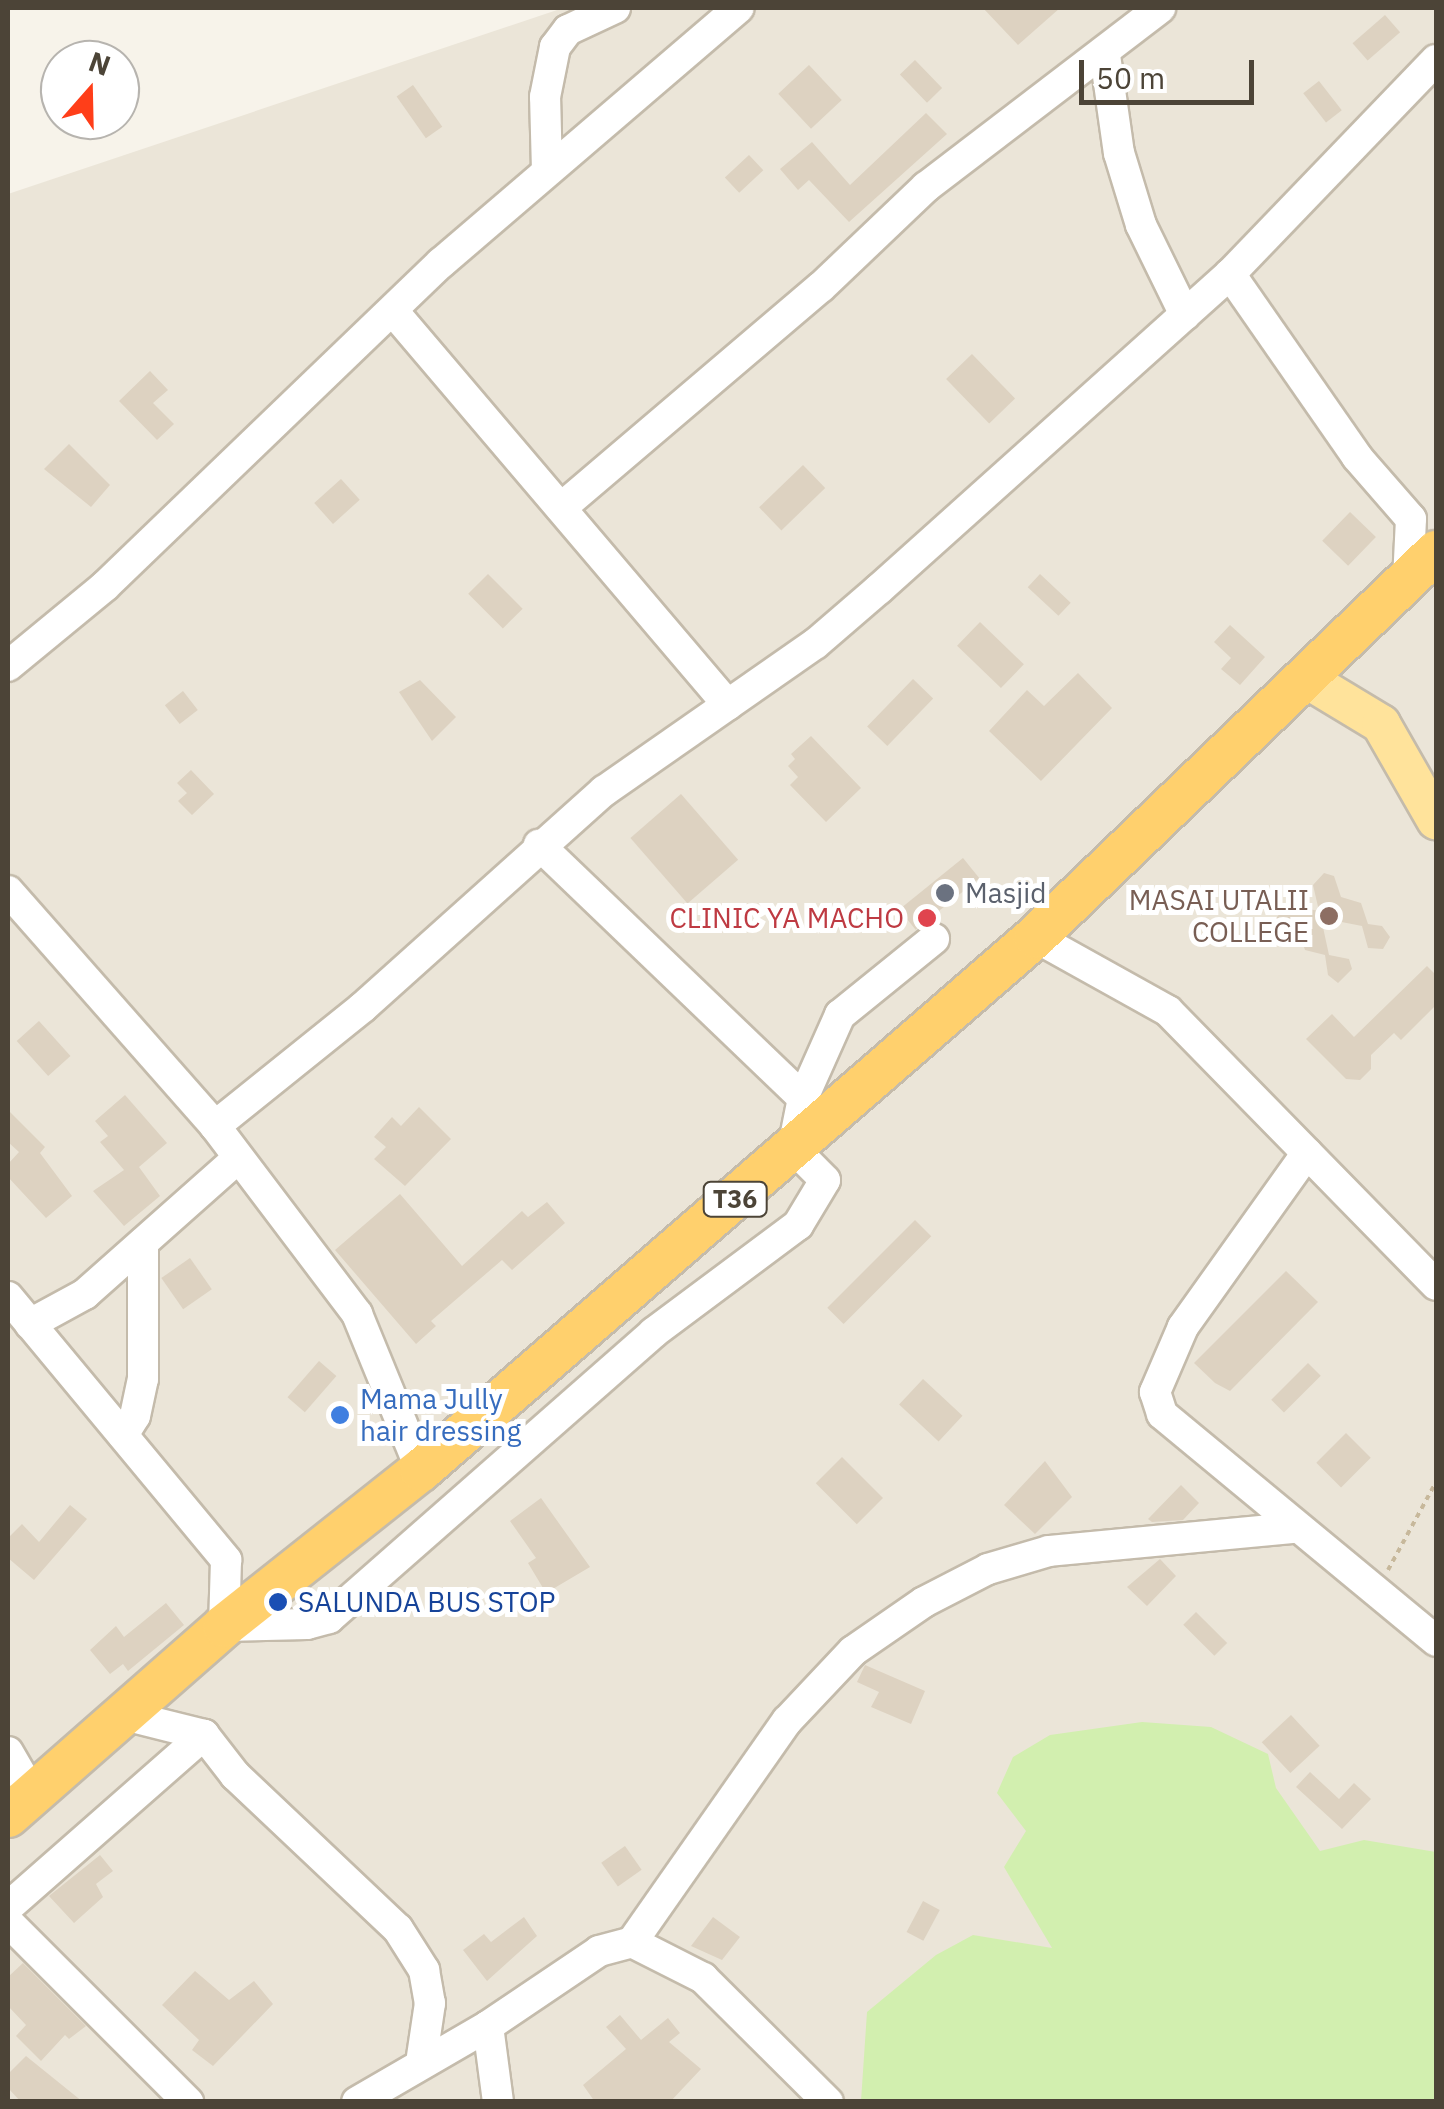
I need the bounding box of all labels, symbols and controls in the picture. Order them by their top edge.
north arrow [40,40,140,140]
scale bar [1084,40,1259,102]
text: N [84,42,116,84]
text: 50 m [1096,58,1165,97]
place label: Masjid [965,876,1047,910]
marker: Masjid [934,882,956,904]
place label: MASAI UTALII COLLEGE [1129,883,1309,949]
place label: CLINIC YA MACHO [670,901,904,935]
marker: CLINIC YA MACHO [914,905,940,931]
marker: MASAI UTALII COLLEGE [1318,905,1340,927]
road number: T36 [702,1179,768,1219]
place label: Mama Jully hair dressing [360,1382,521,1448]
marker: Mama Jully hair dressing [329,1404,351,1426]
place label: SALUNDA BUS STOP [298,1585,556,1619]
marker: SALUNDA BUS STOP [267,1591,289,1613]

